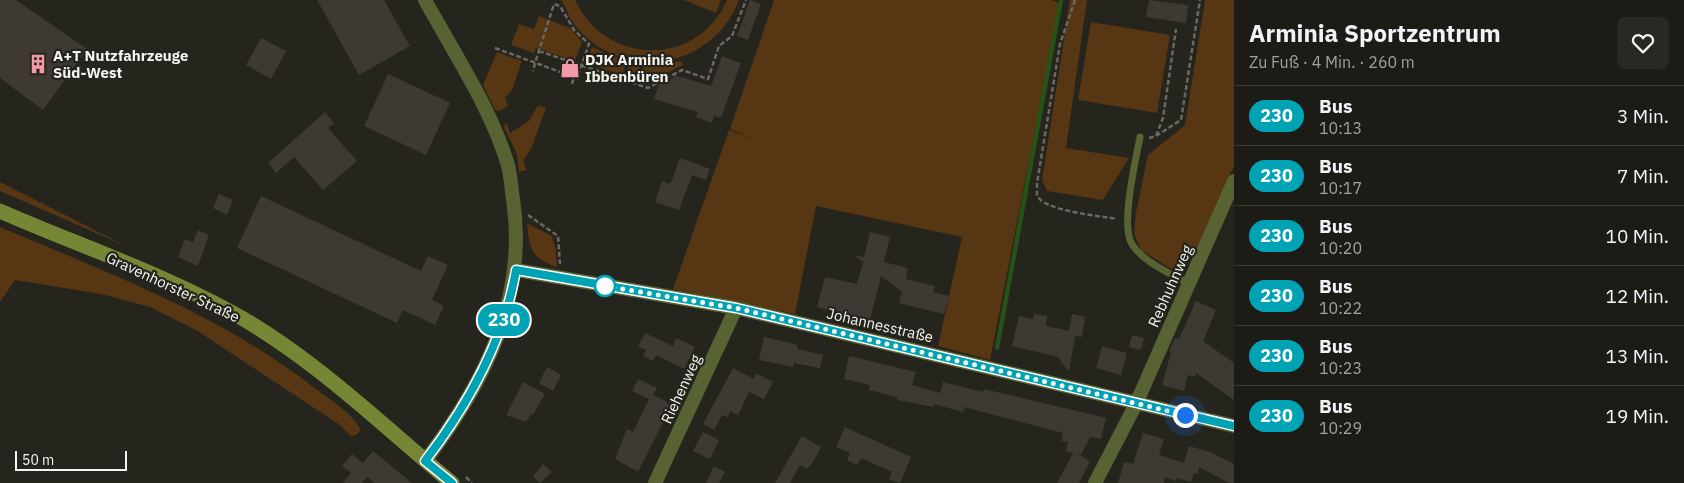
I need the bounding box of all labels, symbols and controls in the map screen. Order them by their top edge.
text: Arminia Sportzentrum [1249,17,1501,49]
button: heart [1617,17,1669,69]
place label: A+T Nutzfahrzeuge Süd-West [53,46,188,82]
place label: DJK Arminia Ibbenbüren [585,50,674,86]
text: Zu Fuß · 4 Min. · 260 m [1249,52,1415,72]
building icon: A+T Nutzfahrzeuge Süd-West [27,53,49,75]
shop icon: DJK Arminia Ibbenbüren [559,57,581,79]
text: Bus [1319,94,1353,118]
text: 230 [1260,104,1293,127]
text: 3 Min. [1617,104,1669,128]
text: 10:13 [1319,118,1362,138]
text: Bus [1319,154,1353,178]
text: 230 [1260,164,1293,187]
text: 7 Min. [1617,164,1669,188]
text: 10:17 [1319,178,1362,198]
text: Bus [1319,214,1353,238]
text: 230 [1260,224,1293,247]
text: 10 Min. [1606,224,1669,248]
text: 10:20 [1319,238,1362,258]
street label: Rebhuhnweg [1143,242,1197,330]
street label: Gravenhorster Straße [103,248,243,326]
text: Bus [1319,274,1353,298]
unlabelled marker [594,275,616,297]
text: 230 [1260,284,1293,307]
text: 12 Min. [1606,284,1669,308]
text: 10:22 [1319,298,1362,318]
line badge: 230 [475,304,533,336]
street label: Johannesstraße [825,304,935,346]
text: 230 [488,308,520,331]
text: Bus [1319,334,1353,358]
text: 230 [1260,344,1293,367]
text: 13 Min. [1606,344,1669,368]
street label: Riehenweg [657,351,705,427]
text: 10:23 [1319,358,1362,378]
text: Bus [1319,394,1353,418]
your location [1173,403,1198,428]
text: 230 [1260,404,1293,427]
text: 19 Min. [1606,404,1669,428]
text: 10:29 [1319,418,1362,438]
scale bar [15,448,128,471]
text: 50 m [22,451,54,469]

